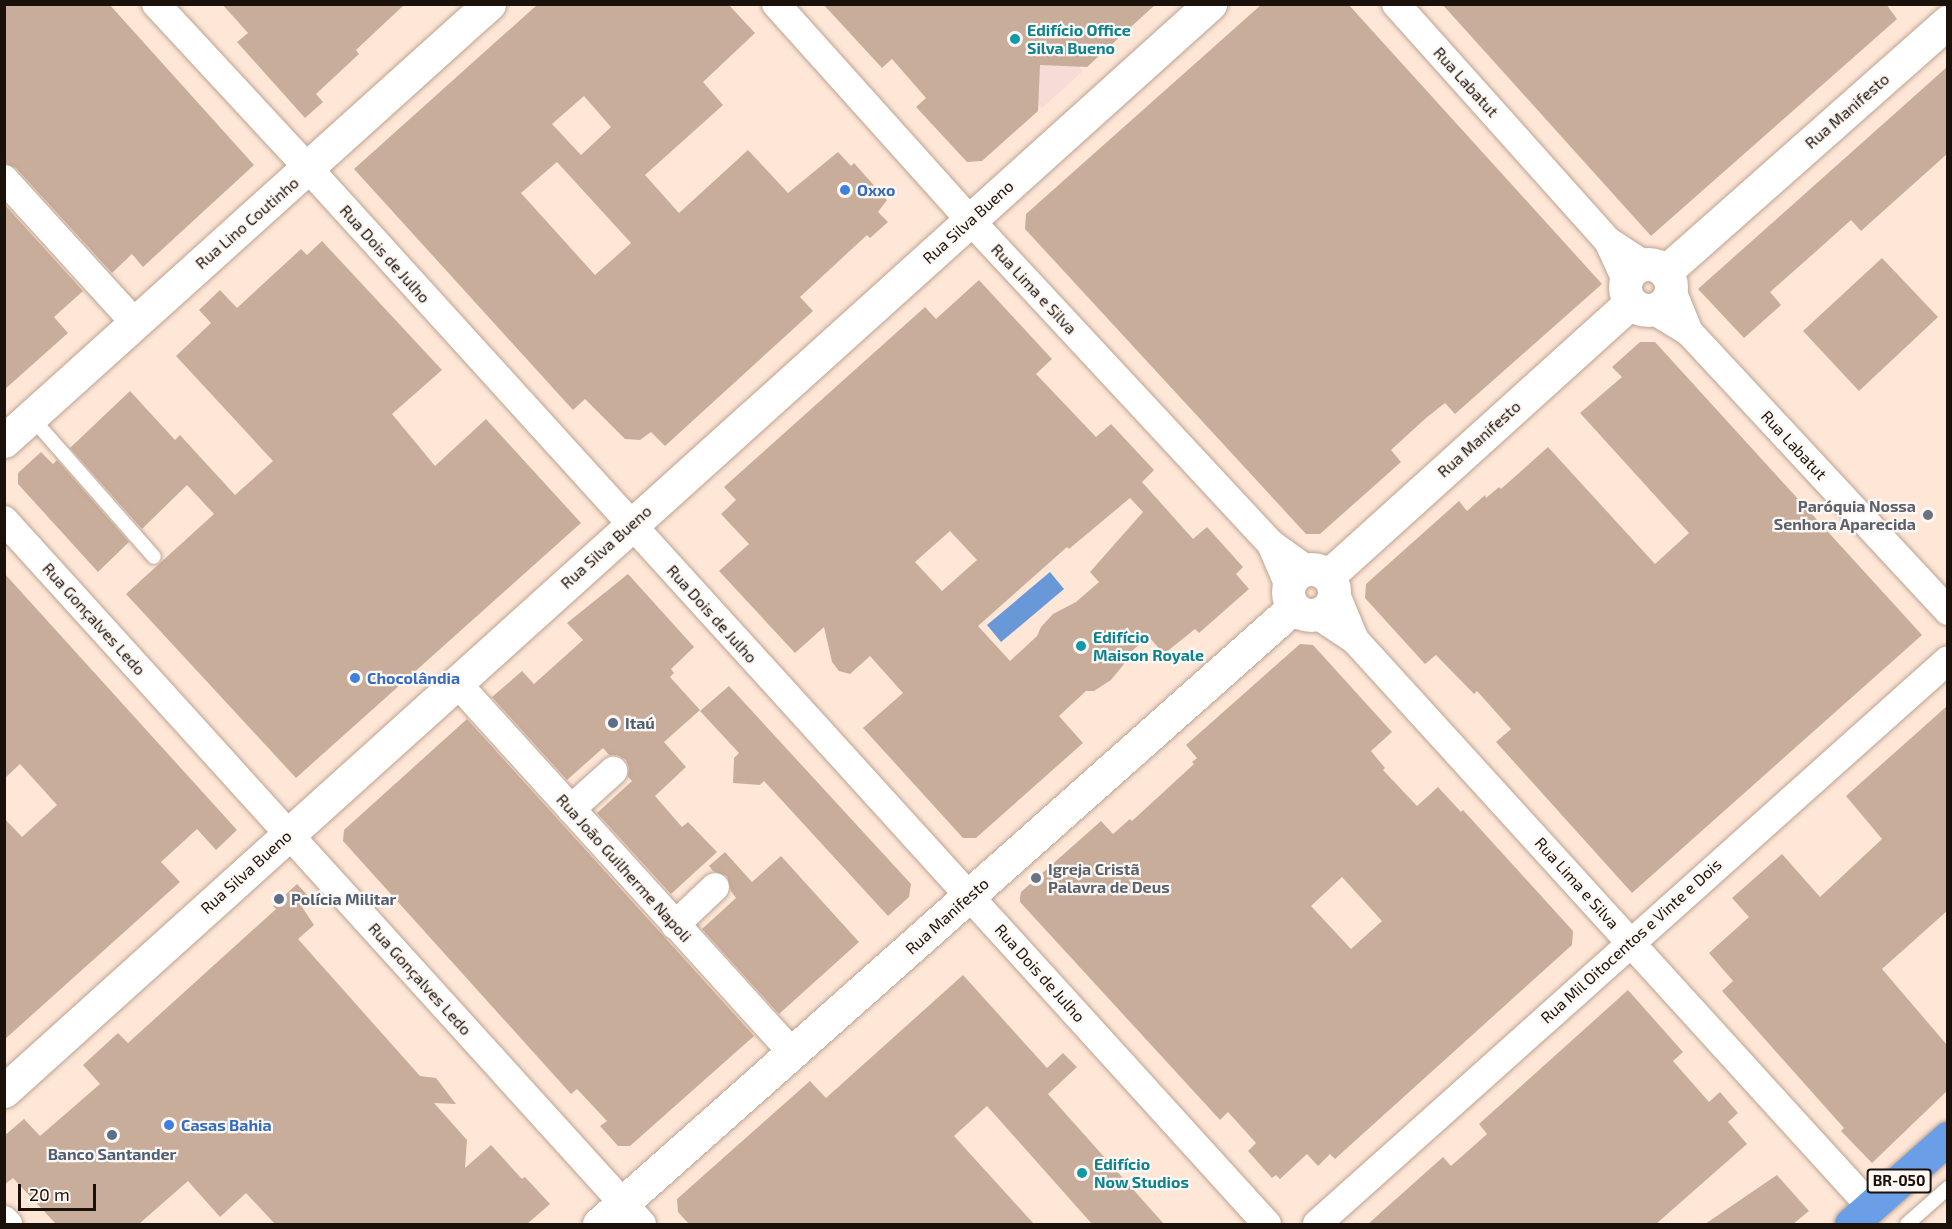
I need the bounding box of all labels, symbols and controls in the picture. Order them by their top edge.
place label: Edifício Office Silva Bueno [1027,20,1131,58]
marker: Edifício Office Silva Bueno [1008,32,1022,46]
street label: Rua Labatut [1430,43,1502,121]
street label: Rua Manifesto [1801,69,1893,153]
street label: Rua Lino Coutinho [191,173,303,273]
street label: Rua Silva Bueno [919,176,1017,268]
place label: Oxxo [857,180,895,200]
marker: Oxxo [838,183,852,197]
street label: Rua Dois de Julho [336,201,434,307]
street label: Rua Lima e Silva [987,240,1081,338]
street label: Rua Manifesto [1433,397,1525,481]
street label: Rua Labatut [1757,406,1831,484]
place label: Paróquia Nossa Senhora Aparecida [1773,496,1916,534]
street label: Rua Silva Bueno [557,501,655,593]
marker: Paróquia Nossa Senhora Aparecida [1921,508,1935,522]
street label: Rua Gonçalves Ledo [39,559,149,679]
street label: Rua Dois de Julho [663,561,761,667]
place label: Edifício Maison Royale [1093,627,1204,665]
marker: Edifício Maison Royale [1074,639,1088,653]
place label: Chocolândia [367,668,460,688]
marker: Chocolândia [348,671,362,685]
place label: Itaú [625,713,655,733]
marker: Itaú [606,716,620,730]
street label: Rua João Guilherme Napoli [552,790,696,946]
street label: Rua Silva Bueno [197,826,295,918]
street label: Rua Lima e Silva [1531,833,1623,933]
street label: Rua Mil Oitocentos e Vinte e Dois [1536,854,1726,1028]
place label: Igreja Cristã Palavra de Deus [1048,859,1170,897]
marker: Igreja Cristã Palavra de Deus [1029,871,1043,885]
street label: Rua Manifesto [901,874,993,958]
place label: Polícia Militar [291,889,396,909]
marker: Polícia Militar [272,892,286,906]
street label: Rua Gonçalves Ledo [365,919,475,1039]
street label: Rua Dois de Julho [991,920,1089,1026]
place label: Casas Bahia [181,1115,272,1135]
marker: Casas Bahia [162,1118,176,1132]
marker: Banco Santander [105,1128,119,1142]
place label: Banco Santander [48,1144,176,1164]
place label: Edifício Now Studios [1094,1154,1189,1192]
marker: Edifício Now Studios [1075,1166,1089,1180]
road number: BR-050 [1866,1169,1932,1193]
scale bar [21,1172,99,1210]
text: 20 m [29,1183,70,1205]

